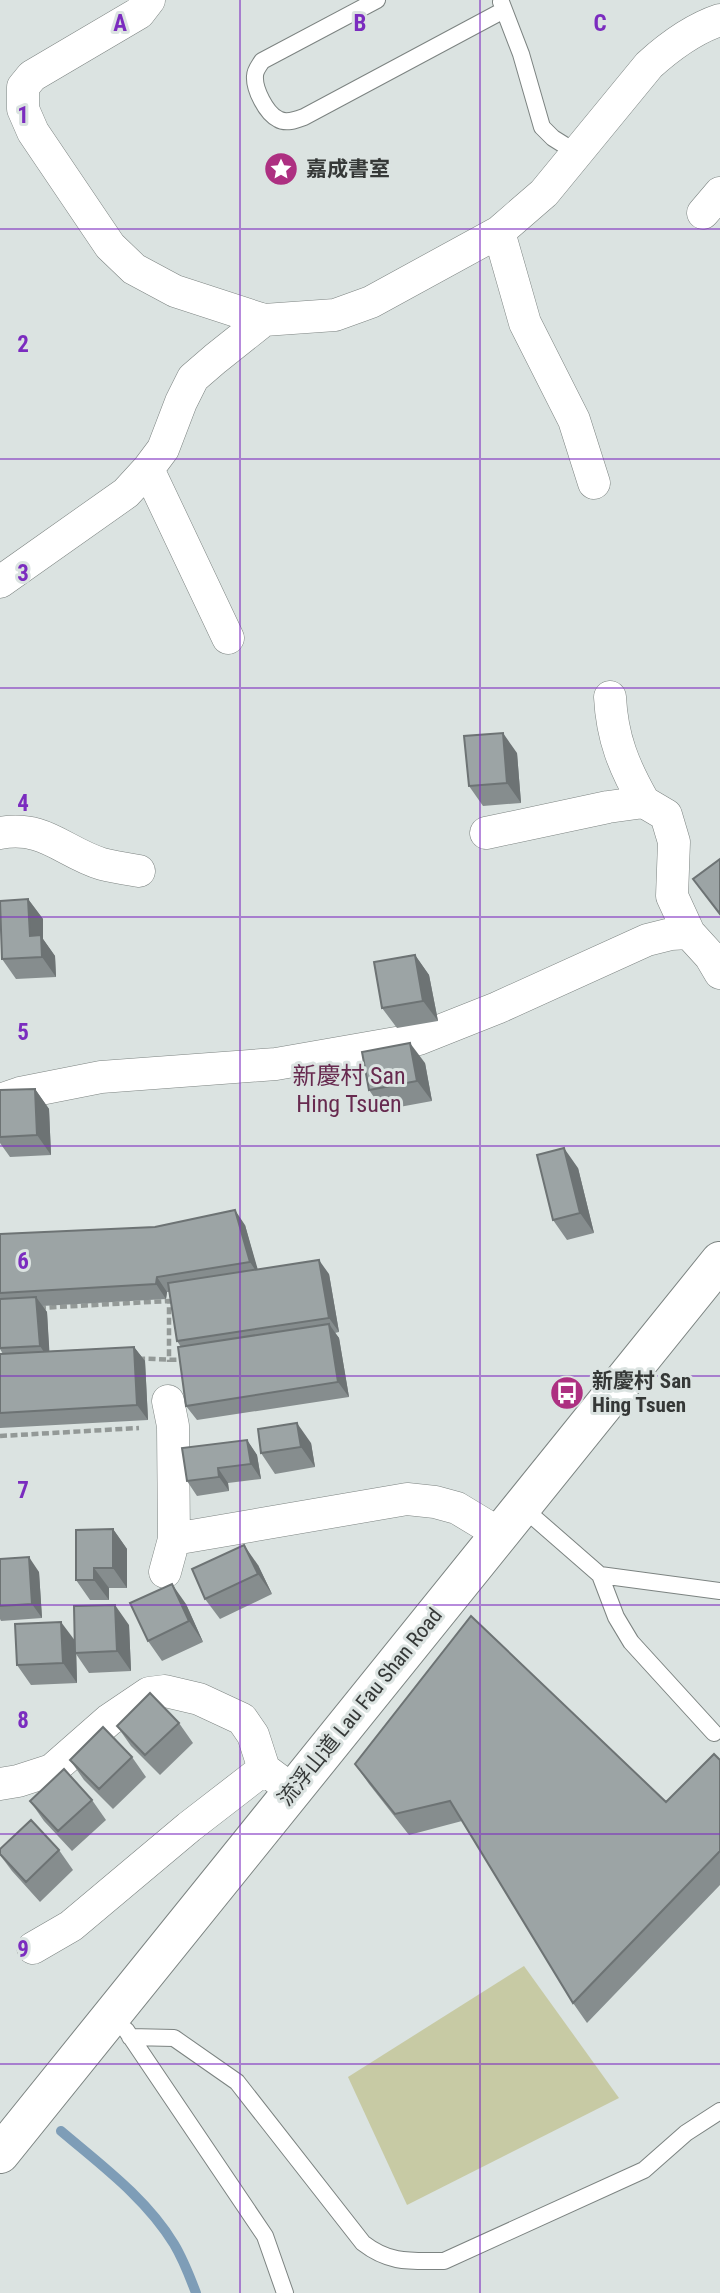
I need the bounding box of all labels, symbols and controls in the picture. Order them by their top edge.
text: A [113,10,127,37]
text: B [354,10,366,37]
text: C [593,10,607,37]
text: 1 [17,102,29,129]
place icon: 嘉成書室 [262,150,300,188]
place label: 嘉成書室 [306,157,390,181]
text: 2 [17,331,29,358]
text: 3 [17,560,29,587]
text: 4 [17,790,29,817]
text: 5 [17,1019,29,1046]
district label: 新慶村 San Hing Tsuen [292,1062,406,1118]
text: 6 [17,1248,29,1275]
place label: 新慶村 San Hing Tsuen [592,1369,691,1417]
bus stop icon: 新慶村 San Hing Tsuen [548,1374,586,1412]
text: 7 [17,1477,29,1504]
street label: 流浮山道 Lau Fau Shan Road [273,1604,447,1810]
text: 8 [17,1707,29,1734]
text: 9 [17,1936,29,1963]

